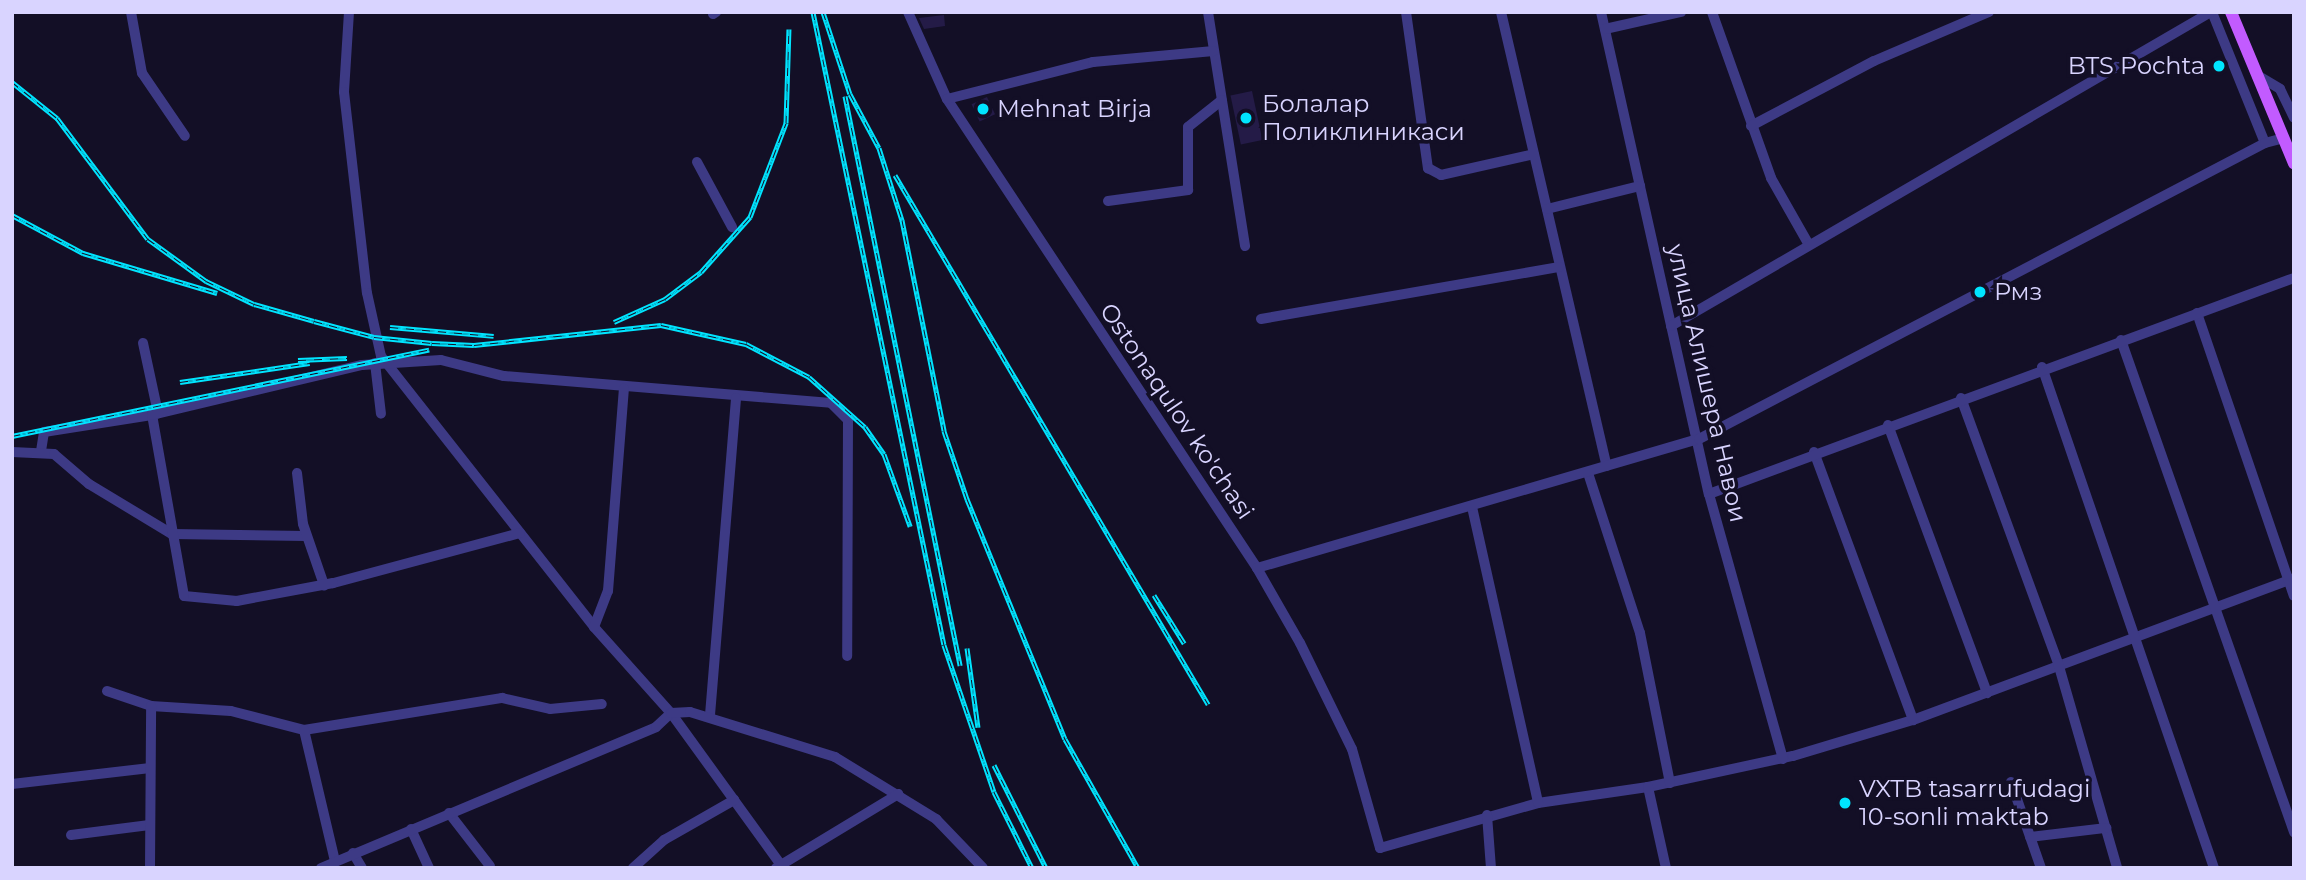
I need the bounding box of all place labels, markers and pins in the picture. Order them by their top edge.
place label: BTS Pochta [2068,52,2205,80]
marker: BTS Pochta [2211,58,2227,74]
place label: Болалар Поликлиникаси [1262,90,1465,146]
place label: Mehnat Birja [997,95,1152,123]
marker: Mehnat Birja [975,101,991,117]
marker: Болалар Поликлиникаси [1236,108,1256,128]
place label: Рмз [1994,278,2042,306]
marker: Рмз [1972,284,1988,300]
place label: VXTB tasarrufudagi 10-sonli maktab [1859,775,2090,831]
marker: VXTB tasarrufudagi 10-sonli maktab [1837,795,1853,811]

